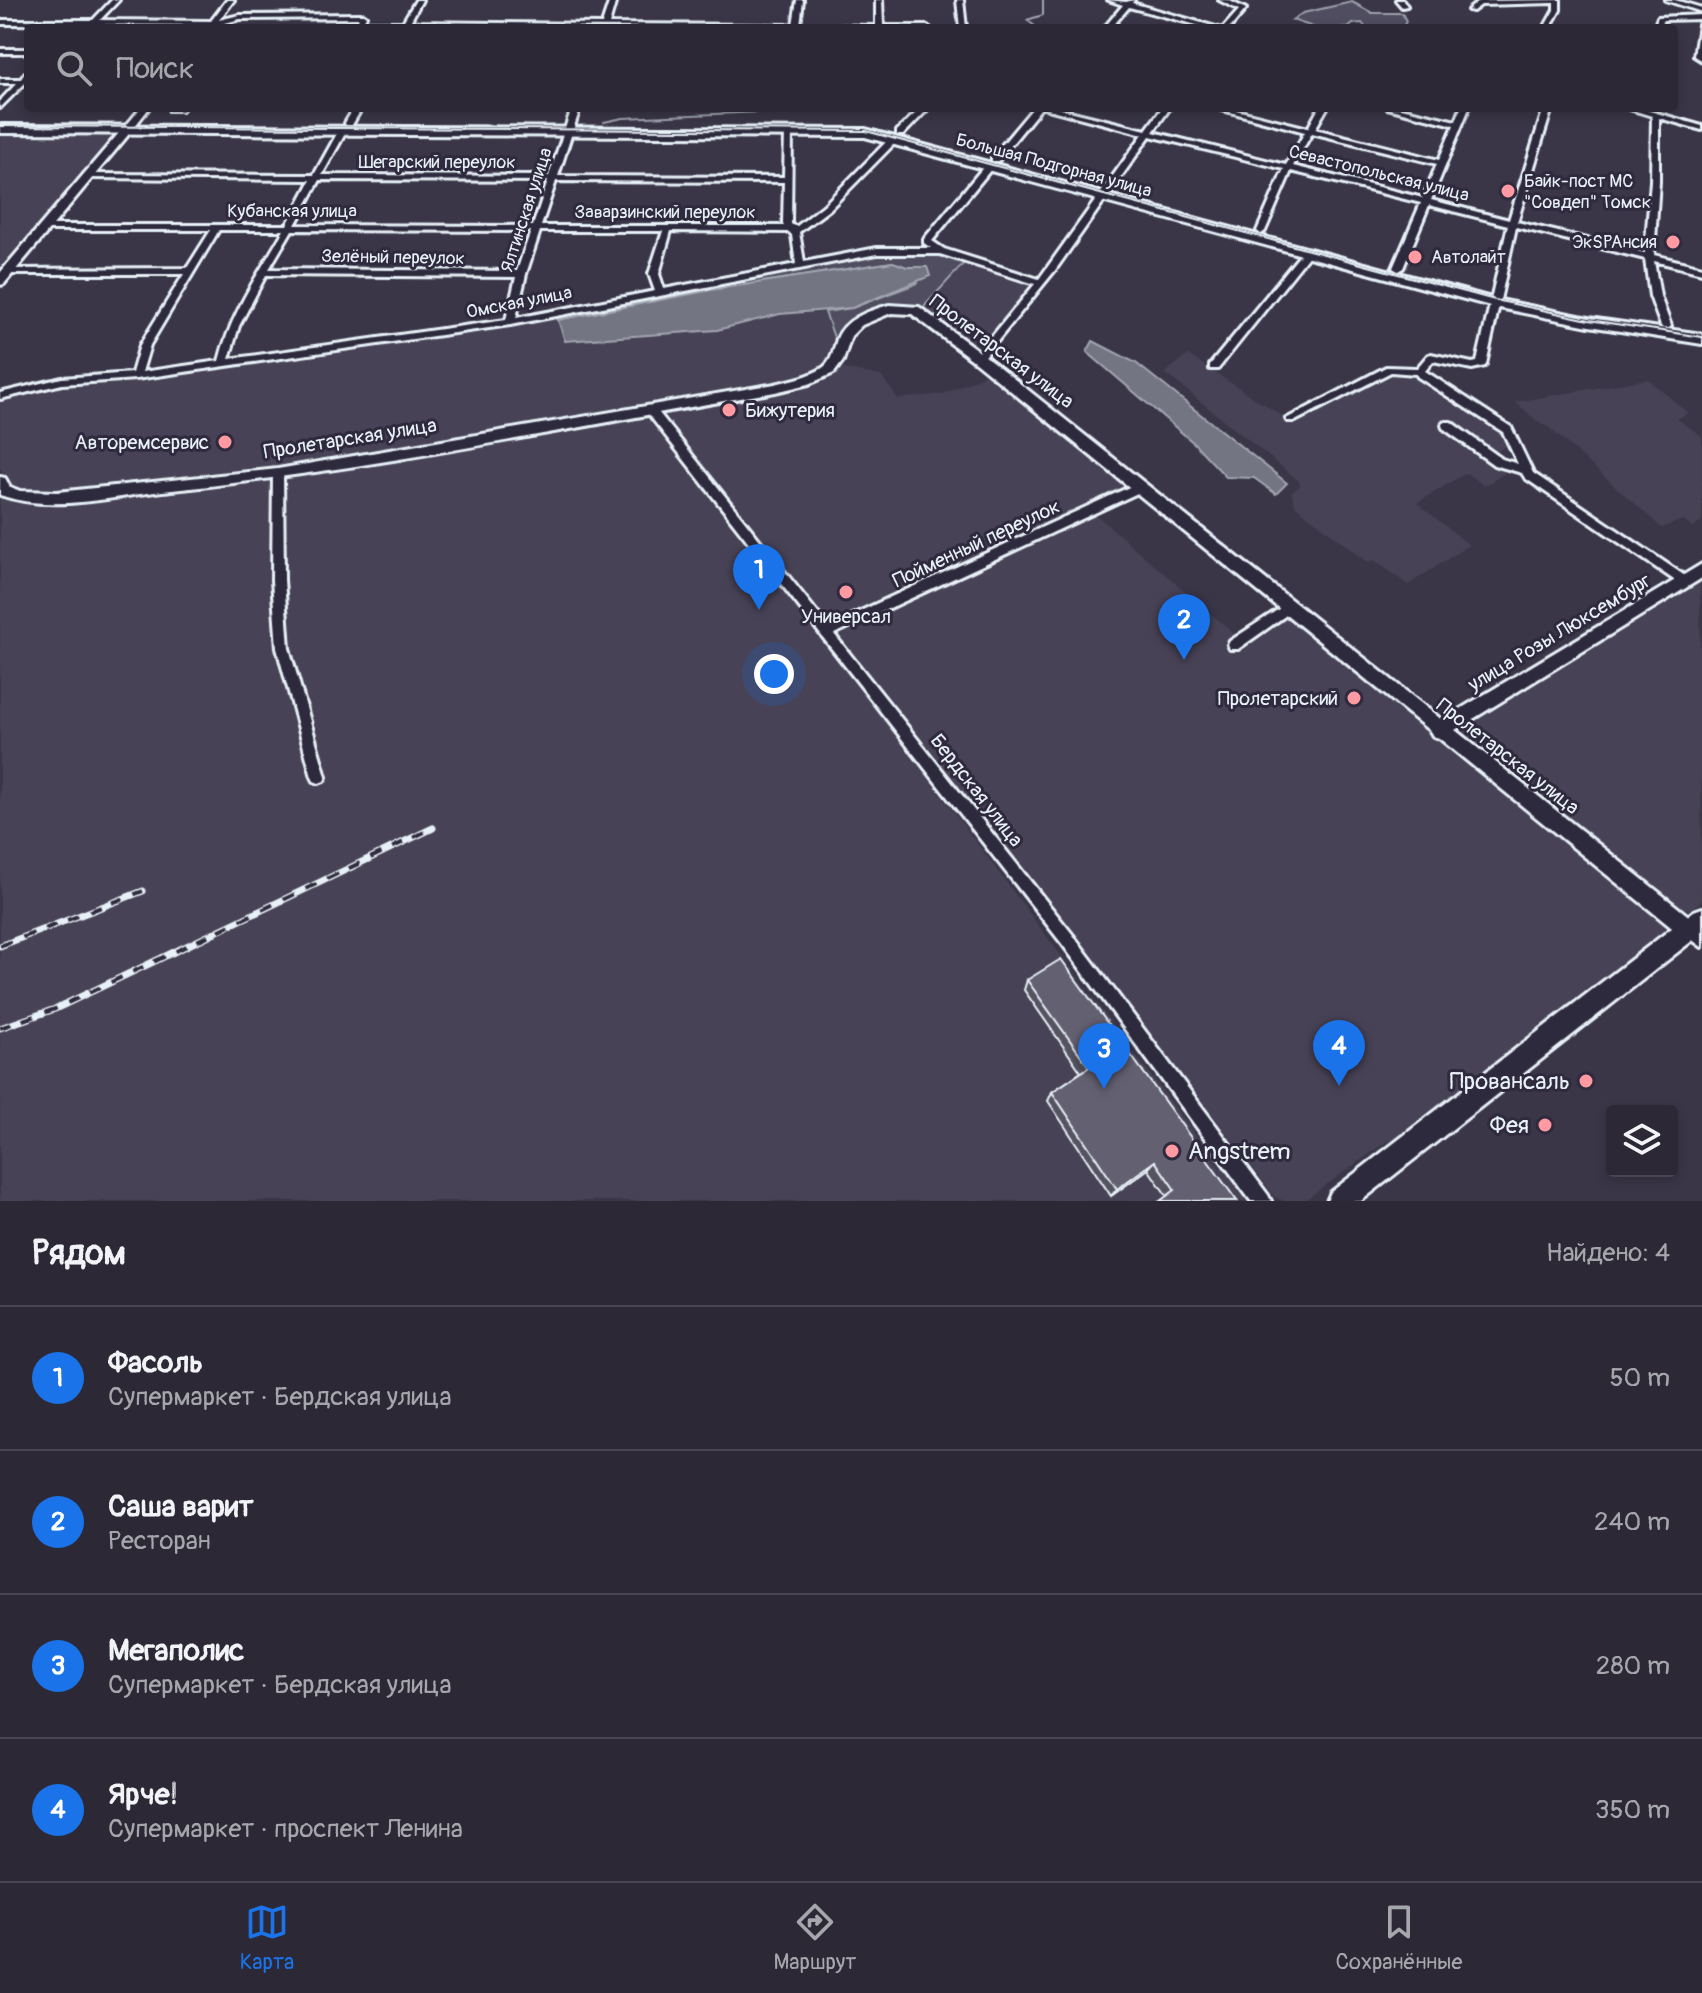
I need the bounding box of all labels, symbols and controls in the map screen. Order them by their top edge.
search box [24,24,1678,112]
icon: search [52,46,96,90]
text: Поиск [116,50,194,87]
street label: Большая Подгорная улица [953,128,1154,203]
street label: Севастопольская улица [1286,140,1472,207]
street label: Ялтинская улица [495,145,557,275]
street label: Шегарский переулок [358,151,516,174]
place label: Байк-пост MC "Совдеп" Томск [1524,170,1651,214]
marker: Байк-пост MC "Совдеп" Томск [1499,182,1517,200]
street label: Кубанская улица [227,200,357,223]
street label: Заварзинский переулок [574,201,756,224]
place label: ЭкSPAнсия [1572,231,1657,254]
marker: ЭкSPAнсия [1664,233,1682,251]
street label: Зелёный переулок [321,245,465,270]
place label: Автолайт [1431,246,1506,269]
marker: Автолайт [1406,248,1424,266]
street label: Омская улица [464,281,574,324]
street label: Пролетарская улица [924,289,1079,414]
place label: Бижутерия [745,398,835,423]
marker: Бижутерия [720,401,738,419]
street label: Пролетарская улица [262,412,438,464]
place label: Авторемсервис [75,430,209,455]
marker: Авторемсервис [216,433,234,451]
street label: Пойменный переулок [889,494,1064,593]
pin: 1 [733,544,785,610]
street label: улица Розы Люксембург [1462,568,1655,697]
marker: Универсал [837,583,855,601]
pin: 2 [1158,594,1210,660]
place label: Универсал [801,604,891,629]
your location [754,654,794,694]
place label: Пролетарский [1218,686,1338,711]
marker: Пролетарский [1345,689,1363,707]
street label: Пролетарская улица [1431,693,1584,820]
street label: Бердская улица [925,729,1029,852]
pin: 4 [1313,1020,1365,1086]
pin: 3 [1078,1023,1130,1089]
place label: Провансаль [1449,1067,1570,1096]
marker: Провансаль [1577,1072,1595,1090]
map controls [1606,1105,1678,1177]
button: layers [1606,1105,1678,1177]
place label: Фея [1490,1111,1529,1140]
marker: Фея [1536,1116,1554,1134]
place label: Angstrem [1188,1137,1291,1166]
marker: Angstrem [1163,1142,1181,1160]
text: Рядом [32,1232,126,1275]
text: Найдено: 4 [1546,1237,1670,1269]
text: Фасоль [108,1344,203,1381]
text: 1 [53,1362,63,1394]
text: 50 m [1609,1362,1670,1394]
text: Супермаркет · Бердская улица [108,1381,452,1413]
text: Саша варит [108,1488,253,1525]
text: 2 [51,1506,65,1538]
text: 240 m [1594,1506,1670,1538]
text: Ресторан [108,1525,211,1557]
text: Мегаполис [108,1632,244,1669]
text: 3 [51,1650,65,1682]
text: 280 m [1596,1650,1670,1682]
text: Супермаркет · Бердская улица [108,1669,452,1701]
text: Ярче! [108,1776,178,1813]
text: 4 [50,1794,66,1826]
text: 350 m [1595,1794,1670,1826]
text: Супермаркет · проспект Ленина [108,1813,463,1845]
tab: Карта [240,1900,294,1976]
tab: Маршрут [773,1900,856,1976]
tab: Сохранённые [1336,1900,1462,1976]

